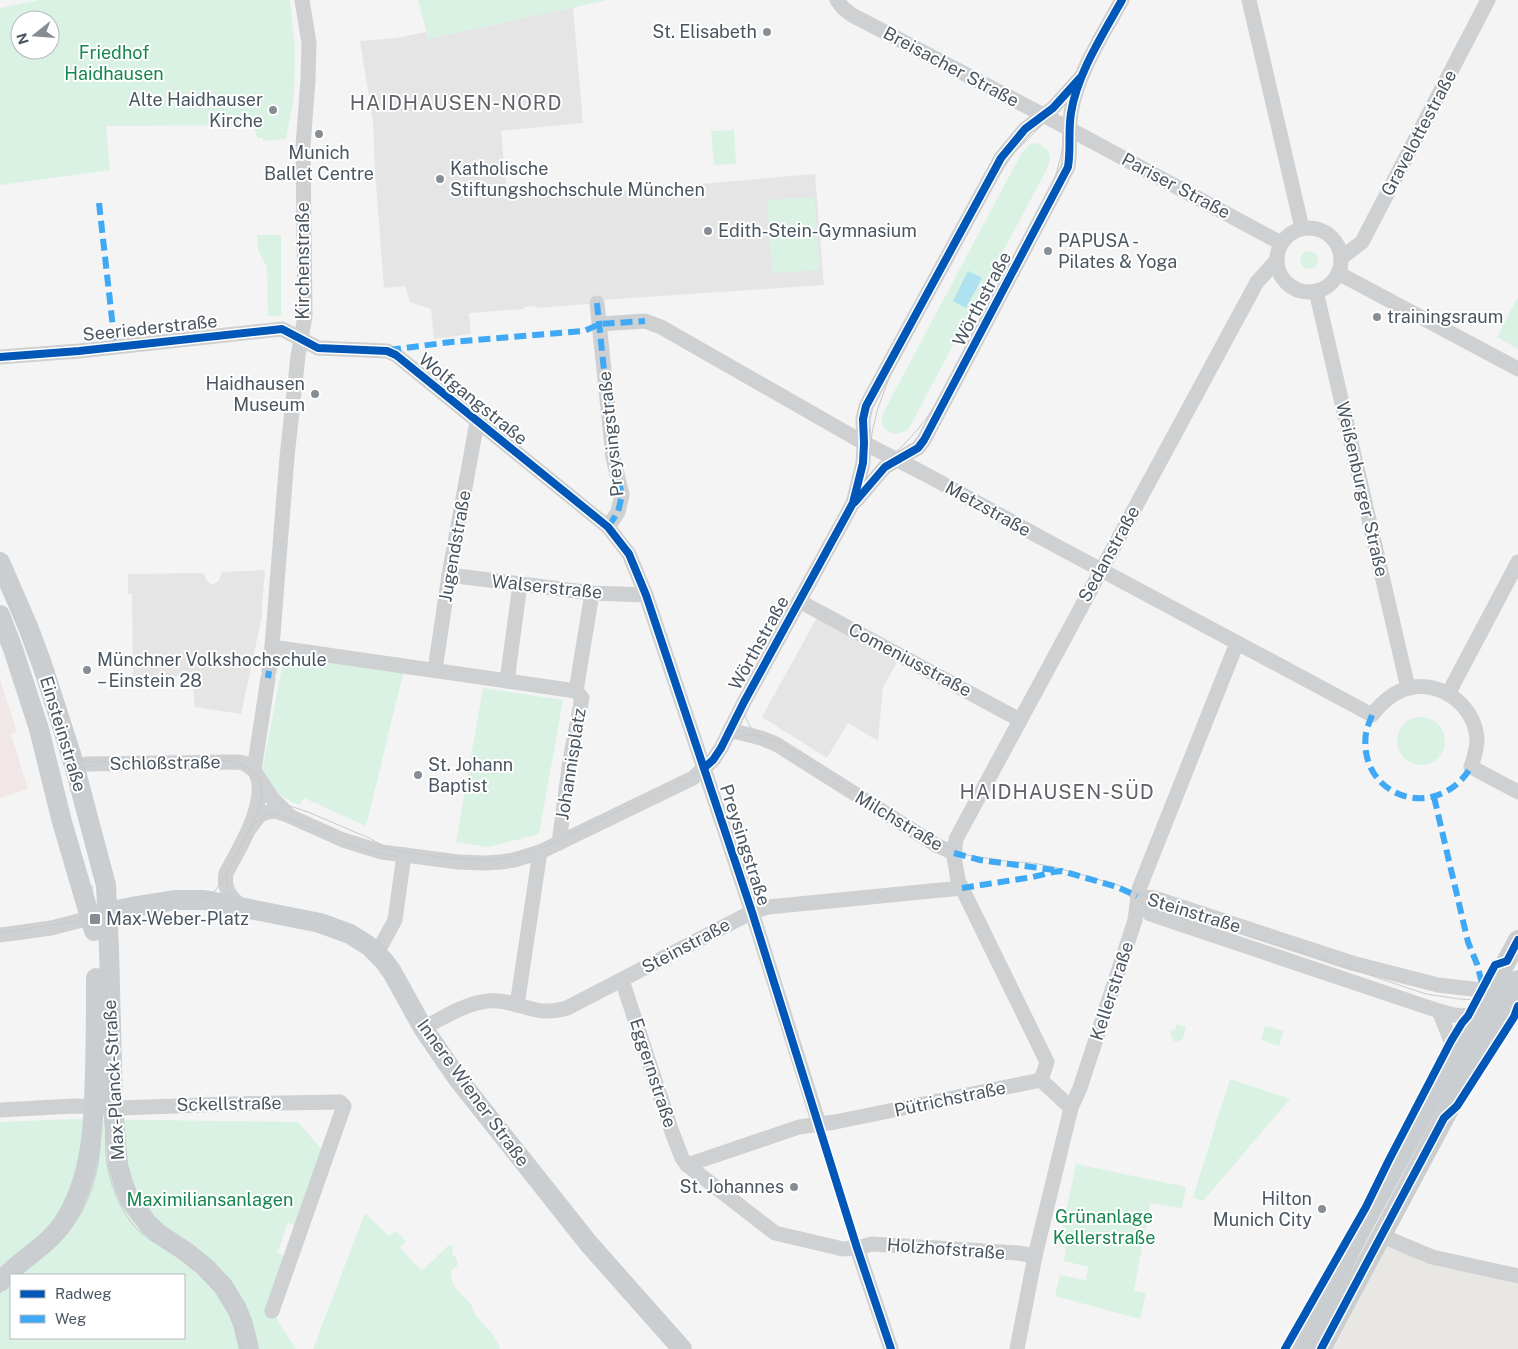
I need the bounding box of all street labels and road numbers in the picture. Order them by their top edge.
street label: Breisacher Straße [880,22,1023,111]
street label: Gravelottestraße [1376,66,1461,199]
street label: Pariser Straße [1118,148,1234,223]
street label: Kirchenstraße [292,202,313,320]
street label: Wörthstraße [948,248,1015,350]
street label: Seeriederstraße [82,310,218,345]
street label: Wolfgangstraße [415,348,532,449]
street label: Preysingstraße [593,370,628,498]
street label: Weißenburger Straße [1332,399,1393,578]
street label: Metzstraße [942,476,1035,541]
street label: Jugendstraße [434,488,475,603]
street label: Sedanstraße [1074,502,1144,605]
street label: Walserstraße [491,570,603,603]
street label: Wörthstraße [724,592,793,693]
street label: Comeniusstraße [845,618,975,701]
street label: Einsteinstraße [36,673,91,794]
street label: Johannisplatz [551,706,590,821]
street label: Schloßstraße [109,751,221,774]
street label: Preysingstraße [716,782,775,908]
street label: Milchstraße [851,786,947,855]
street label: Steinstraße [1145,888,1244,937]
street label: Steinstraße [638,914,733,978]
street label: Kellerstraße [1086,939,1137,1043]
street label: Max-Planck-Straße [99,999,128,1161]
street label: Innere Wiener Straße [413,1015,534,1170]
street label: Eggernstraße [626,1016,681,1130]
street label: Pütrichstraße [892,1076,1008,1121]
street label: Sckellstraße [176,1092,282,1115]
street label: Holzhofstraße [886,1234,1006,1263]

